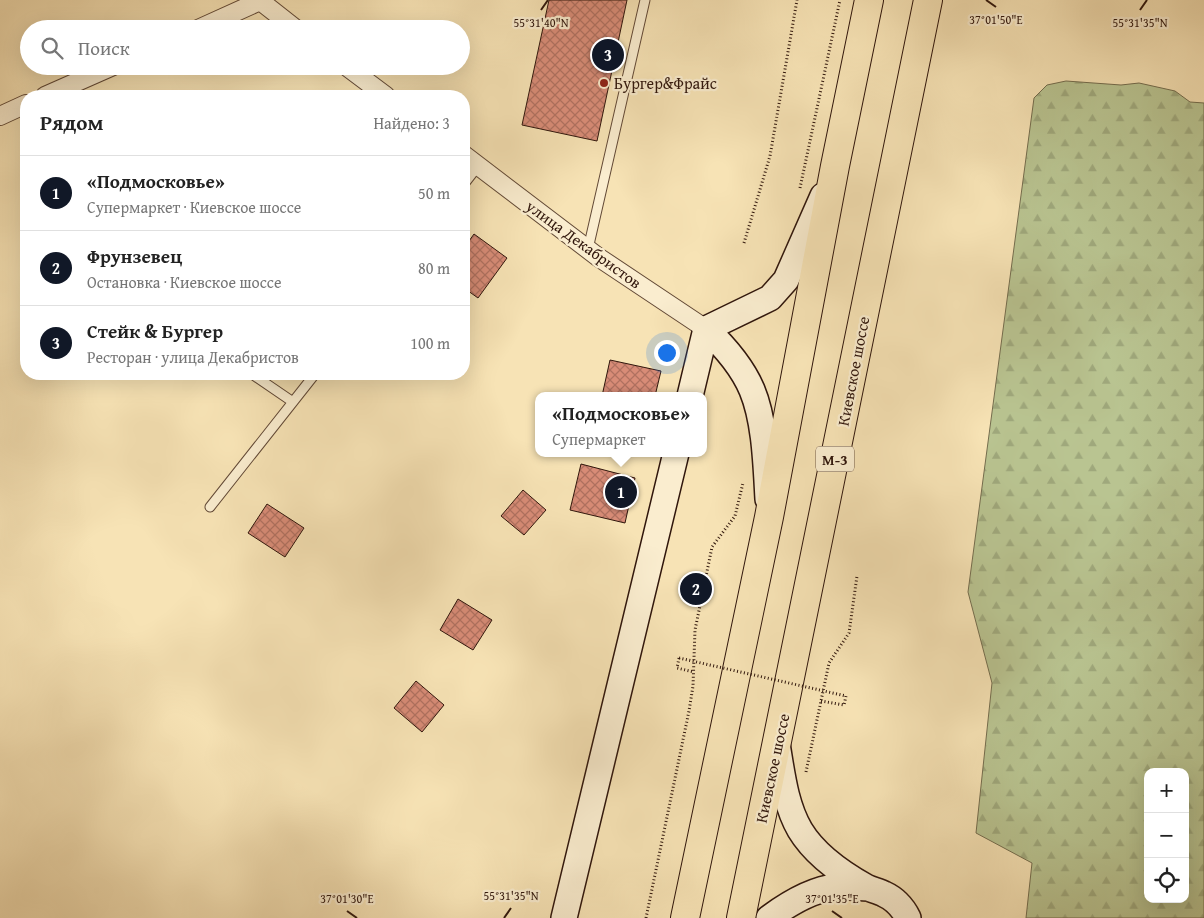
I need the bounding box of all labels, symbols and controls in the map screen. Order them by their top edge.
text: 37°01'50"E [969,11,1023,28]
text: 55°31'40"N [513,14,569,31]
text: 55°31'35"N [1112,14,1168,31]
search box [20,20,470,75]
icon: search [38,34,66,62]
text: Поиск [78,34,130,62]
pin: 3 [592,36,624,74]
place label: Бургер&Фрайс [614,71,717,95]
marker: Бургер&Фрайс [598,77,610,89]
text: Рядом [40,107,103,138]
text: Найдено: 3 [373,111,450,135]
text: «Подмосковье» [87,167,225,195]
text: 1 [52,181,60,205]
text: 50 m [418,181,450,205]
street label: улица Декабристов [520,193,647,294]
text: Супермаркет · Киевское шоссе [87,195,301,219]
text: Фрунзевец [87,242,182,270]
text: 2 [52,256,60,280]
text: 80 m [418,256,450,280]
text: Остановка · Киевское шоссе [87,270,281,294]
street label: Киевское шоссе [831,314,875,428]
text: Стейк & Бургер [87,317,223,345]
text: 3 [52,331,60,355]
text: 100 m [410,331,450,355]
your location [654,340,680,366]
text: Ресторан · улица Декабристов [87,345,299,369]
popup [535,392,707,457]
text: «Подмосковье» [552,399,690,427]
text: Супермаркет [552,427,645,451]
road number: М-3 [816,446,854,472]
pin: 1 [605,473,637,511]
pin: 2 [680,570,712,608]
street label: Киевское шоссе [749,711,795,825]
map controls [1144,768,1189,903]
button: + [1144,768,1189,813]
button: − [1144,813,1189,858]
button: locate [1144,858,1189,903]
text: 55°31'35"N [483,887,539,904]
text: 37°01'30"E [320,890,374,907]
text: 37°01'35"E [805,890,859,907]

